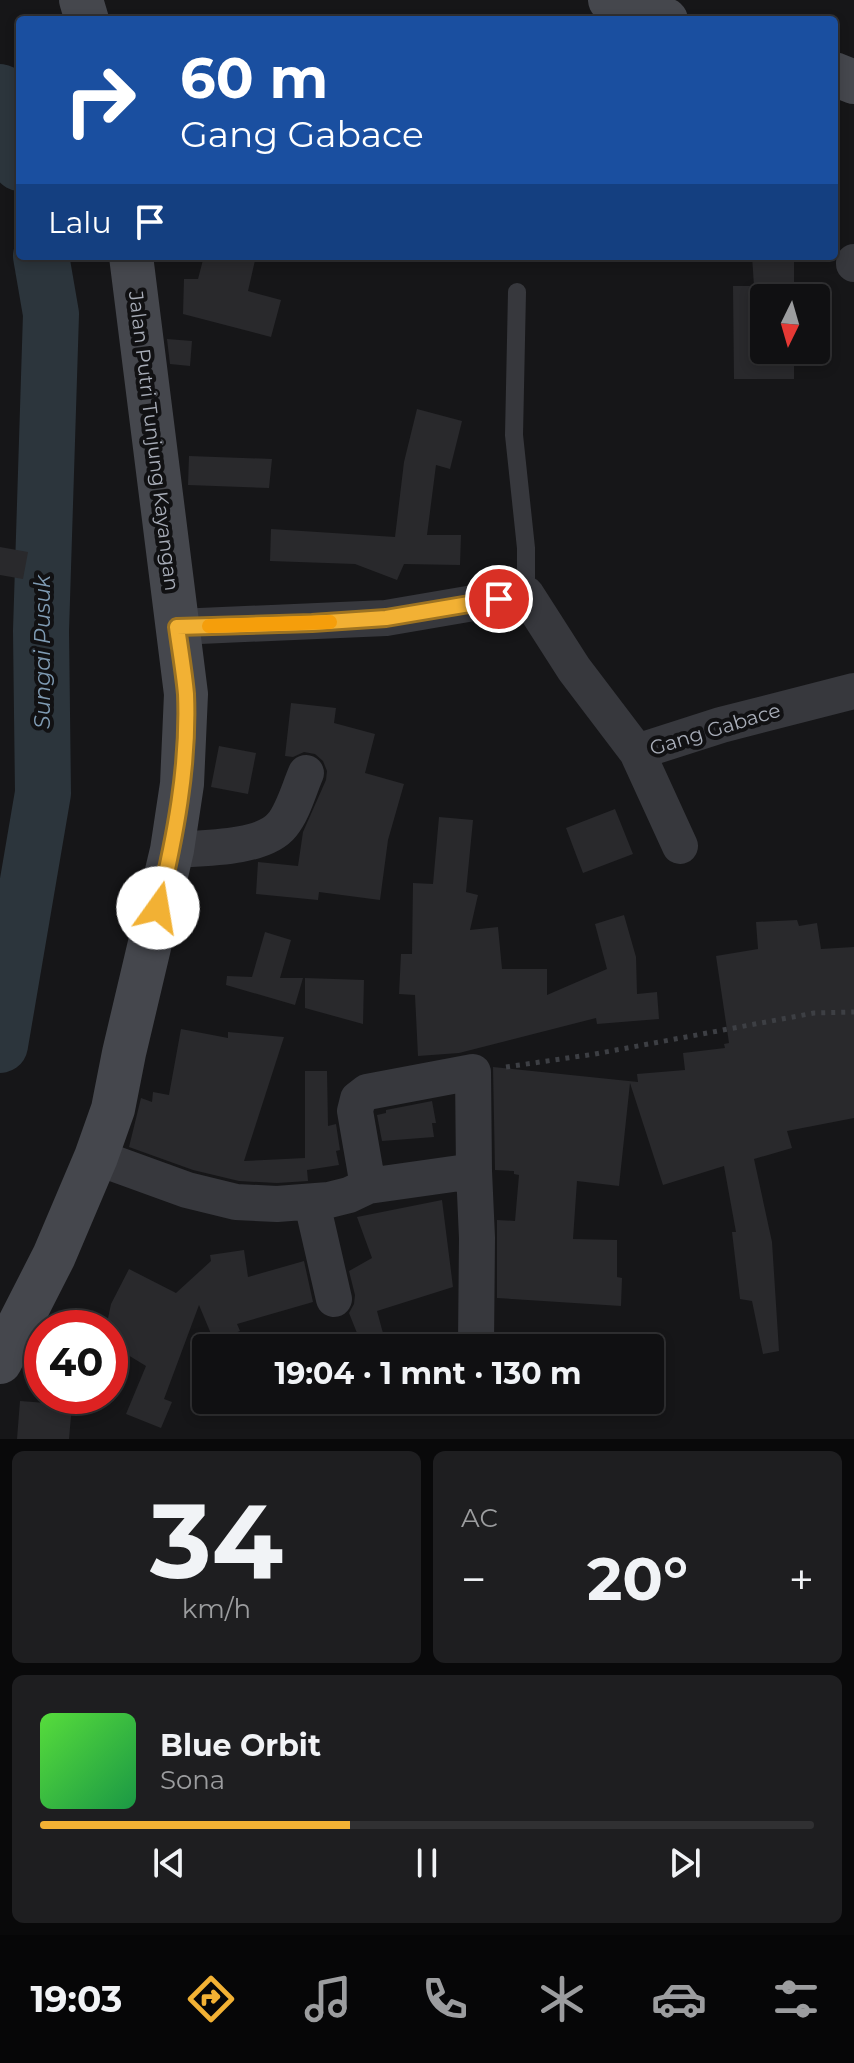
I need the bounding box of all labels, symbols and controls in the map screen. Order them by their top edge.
text: 60 m [180,44,328,112]
icon: right [48,48,152,152]
text: Gang Gabace [180,112,424,156]
icon: arrive [128,200,172,244]
text: Lalu [48,204,112,241]
north arrow [750,284,830,364]
map controls [750,284,830,364]
street label: Jalan Putri Tunjung Kayangan [124,289,184,592]
pin [465,565,533,633]
water label: Sungai Pusuk [29,574,56,729]
icon: arrive [477,577,521,621]
street label: Gang Gabace [647,698,783,760]
position arrow [116,866,200,950]
speed limit sign: 40 [24,1310,128,1414]
text: 19:04 · 1 mnt · 130 m [274,1355,582,1392]
text: 34 [150,1477,283,1604]
text: AC [461,1502,498,1534]
text: 20° [587,1542,688,1615]
text: − [461,1552,486,1606]
text: + [789,1552,814,1606]
text: km/h [182,1593,251,1625]
text: Blue Orbit [160,1727,321,1764]
text: Sona [160,1764,225,1796]
icon: previous [147,1841,191,1885]
icon: pause [405,1841,449,1885]
icon: next [663,1841,707,1885]
icon: directions [183,1971,239,2027]
icon: music [300,1971,356,2027]
icon: phone [417,1971,473,2027]
icon: climate [534,1971,590,2027]
icon: car [651,1971,707,2027]
icon: filters [768,1971,824,2027]
text: 19:03 [30,1977,122,2021]

